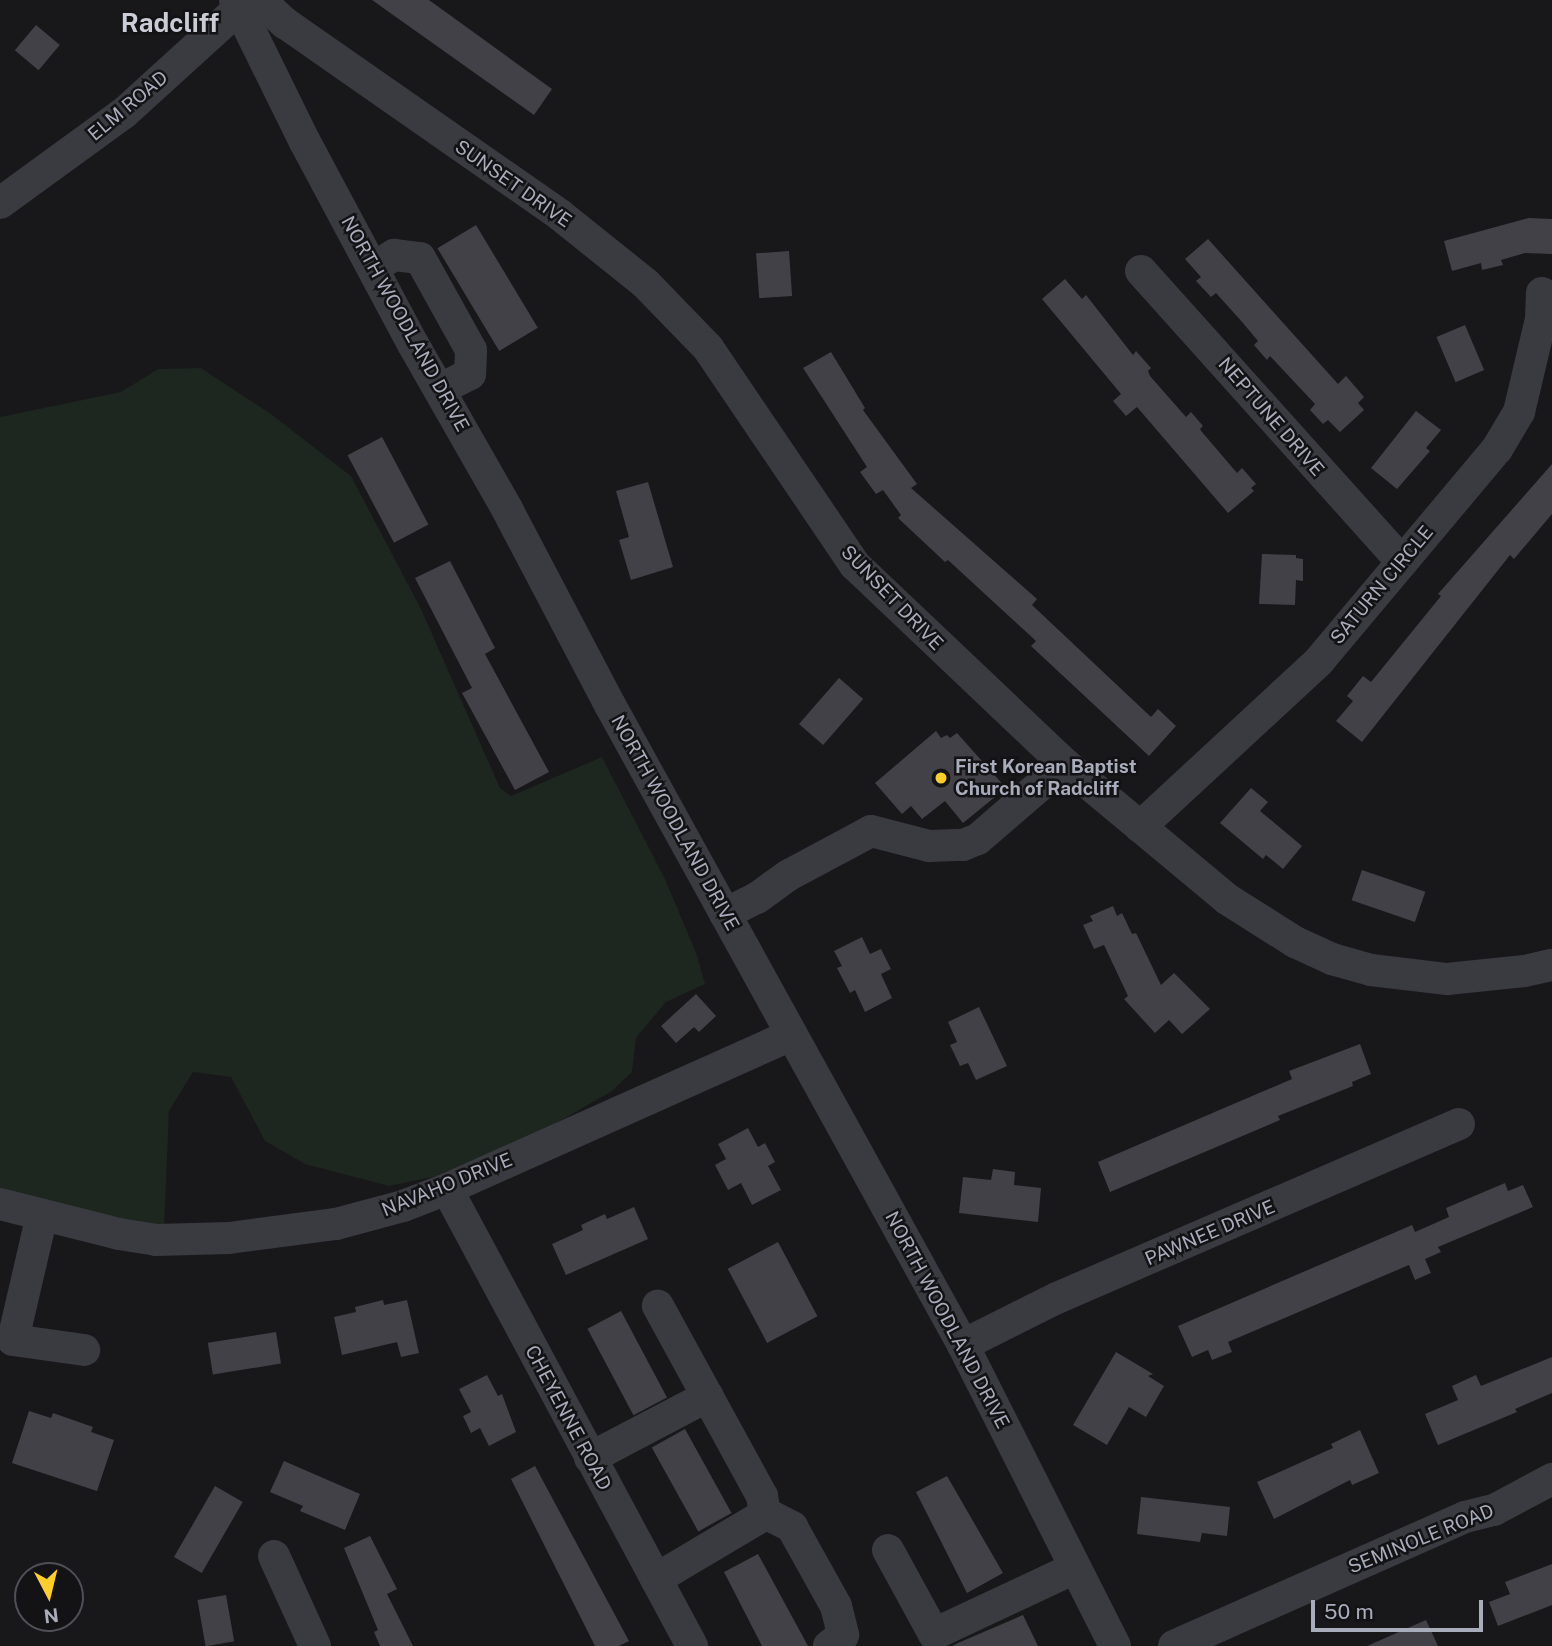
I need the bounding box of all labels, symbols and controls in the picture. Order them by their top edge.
district label: Radcliff [121,7,219,39]
street label: ELM ROAD [84,66,172,146]
street label: SUNSET DRIVE [450,135,576,233]
street label: NORTH WOODLAND DRIVE [336,212,474,436]
street label: NEPTUNE DRIVE [1213,353,1329,481]
street label: SATURN CIRCLE [1326,521,1438,649]
street label: SUNSET DRIVE [836,541,948,655]
street label: NORTH WOODLAND DRIVE [606,711,744,935]
place label: First Korean Baptist Church of Radcliff [955,756,1137,800]
marker: First Korean Baptist Church of Radcliff [933,770,949,786]
street label: NAVAHO DRIVE [378,1148,516,1222]
street label: PAWNEE DRIVE [1142,1195,1278,1271]
street label: NORTH WOODLAND DRIVE [880,1207,1014,1433]
street label: CHEYENNE ROAD [520,1342,616,1494]
street label: SEMINOLE ROAD [1345,1499,1497,1579]
north arrow [14,1562,84,1632]
scale bar [1314,1586,1486,1630]
text: 50 m [1324,1599,1374,1624]
text: N [43,1604,60,1628]

